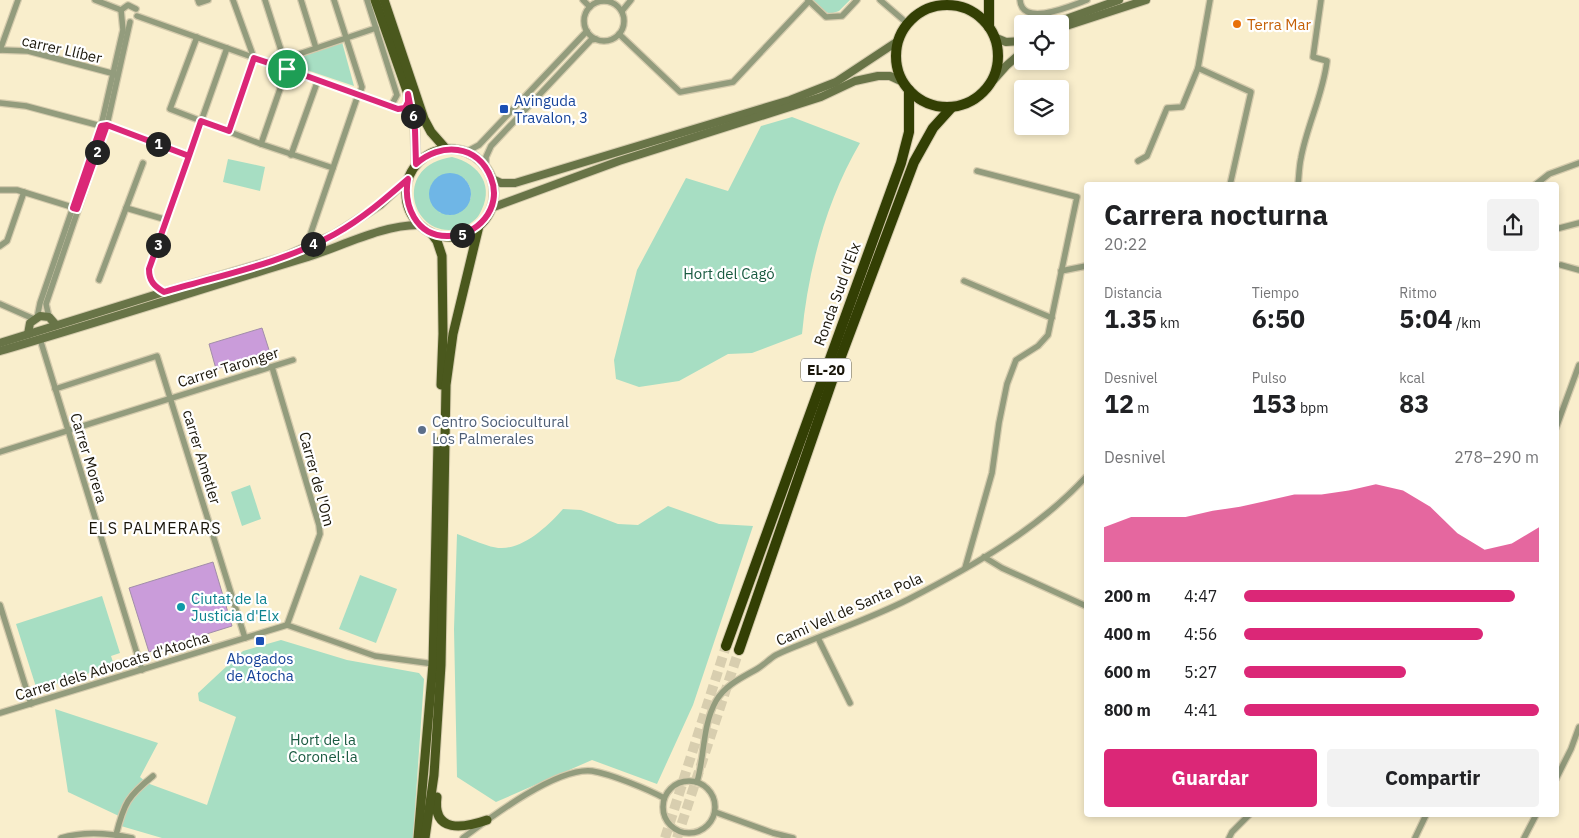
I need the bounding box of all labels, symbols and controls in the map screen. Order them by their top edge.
map controls [1014,15,1069,135]
button: locate [1014,15,1069,70]
place label: Terra Mar [1247,15,1312,34]
marker: Terra Mar [1231,18,1243,30]
street label: carrer Llíber [20,31,104,68]
pin [266,48,308,90]
icon: arrive [273,55,301,83]
button: layers [1014,80,1069,135]
place label: Avinguda Travalon, 3 [514,91,588,127]
marker: Avinguda Travalon, 3 [498,103,510,115]
pin: 6 [400,104,426,128]
text: 6 [409,107,418,125]
pin: 1 [146,132,170,156]
text: 1 [154,135,163,153]
pin: 2 [84,140,110,164]
text: 2 [93,143,102,161]
text: Carrera nocturna [1104,196,1328,233]
button: share [1487,199,1539,251]
pin: 5 [450,222,474,248]
text: 5 [458,226,467,244]
pin: 3 [146,232,170,258]
pin: 4 [300,232,326,256]
text: 20:22 [1104,234,1147,254]
text: 4 [309,235,318,253]
text: 3 [154,236,163,254]
street label: Ronda Sud d'Elx [809,239,865,348]
park label: Hort del Cagó [683,264,775,283]
text: Distancia [1104,284,1162,302]
text: Tiempo [1252,284,1299,302]
text: Ritmo [1399,284,1437,302]
text: 1.35 [1104,302,1157,335]
text: 6:50 [1252,302,1305,335]
text: 5:04 [1399,302,1453,335]
text: km [1157,314,1180,332]
text: /km [1453,314,1481,332]
street label: Carrer Taronger [175,342,281,391]
road number: EL-20 [801,358,851,382]
text: Desnivel [1104,369,1158,387]
text: Pulso [1252,369,1287,387]
text: kcal [1399,369,1425,387]
text: 12 [1104,387,1134,420]
text: 153 [1252,387,1297,420]
text: 83 [1399,387,1429,420]
text: m [1134,399,1150,417]
text: bpm [1297,399,1328,417]
street label: carrer Ametler [179,407,226,507]
street label: Carrer Morera [66,411,112,505]
place label: Centro Sociocultural Los Palmerales [432,412,569,448]
marker: Centro Sociocultural Los Palmerales [416,424,428,436]
street label: Carrer de l'Om [295,430,339,528]
text: Desnivel [1104,447,1165,467]
text: 278–290 m [1454,447,1539,467]
district label: ELS PALMERARS [88,518,222,538]
street label: Camí Vell de Santa Pola [773,568,925,650]
text: 200 m [1104,586,1151,606]
text: 4:47 [1184,586,1217,606]
place label: Ciutat de la Justicia d'Elx [191,589,279,625]
marker: Ciutat de la Justicia d'Elx [175,601,187,613]
text: 400 m [1104,624,1151,644]
text: 4:56 [1184,624,1217,644]
street label: Carrer dels Advocats d'Atocha [13,627,211,705]
marker: Abogados de Atocha [254,635,266,647]
place label: Abogados de Atocha [226,649,294,685]
text: 600 m [1104,662,1151,682]
text: 5:27 [1184,662,1217,682]
text: 800 m [1104,700,1151,720]
text: 4:41 [1184,700,1217,720]
park label: Hort de la Coronel·la [288,730,358,766]
button: Guardar [1104,749,1317,807]
button: Compartir [1327,749,1539,807]

